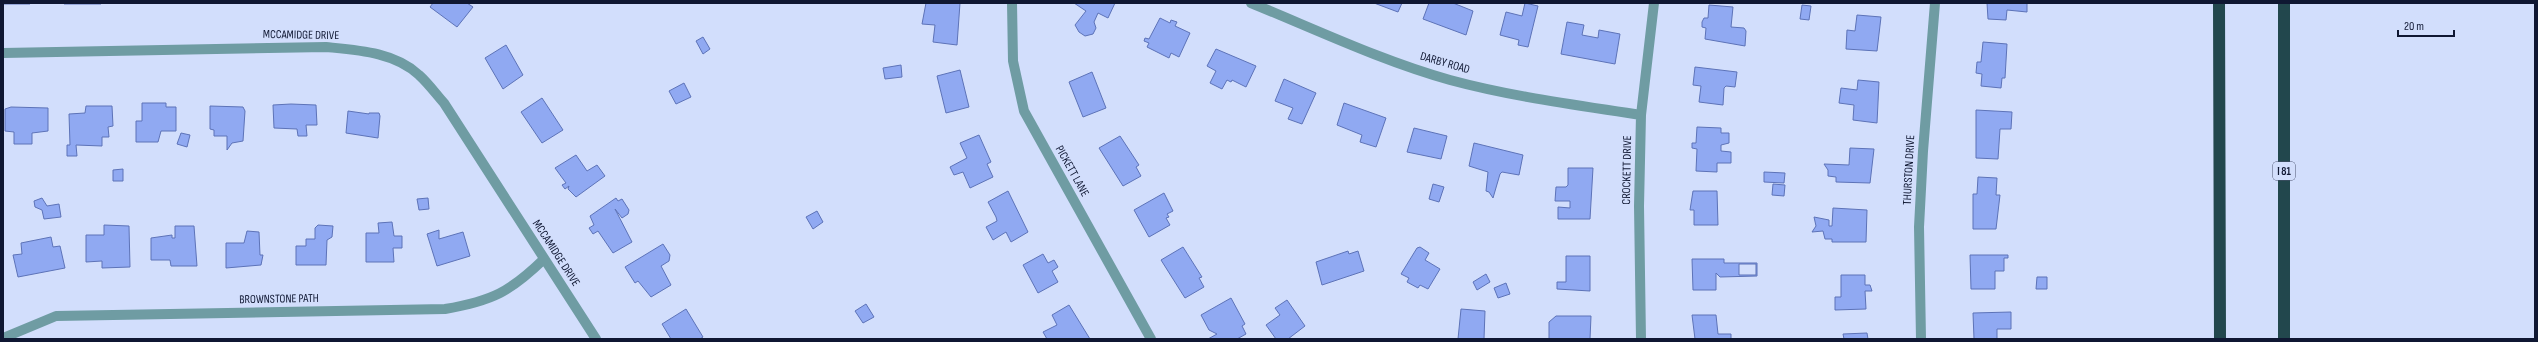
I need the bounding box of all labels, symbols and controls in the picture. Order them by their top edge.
scale bar [2398,12,2454,38]
text: 20 m [2404,19,2424,34]
street label: MCCAMIDGE DRIVE [263,27,339,43]
street label: DARBY ROAD [1418,49,1472,77]
street label: THURSTON DRIVE [1900,134,1918,206]
street label: CROCKETT DRIVE [1619,135,1635,205]
street label: PICKETT LANE [1052,143,1092,199]
road number: I 81 [2273,162,2295,180]
street label: MCCAMIDGE DRIVE [529,217,583,289]
street label: BROWNSTONE PATH [239,291,319,307]

